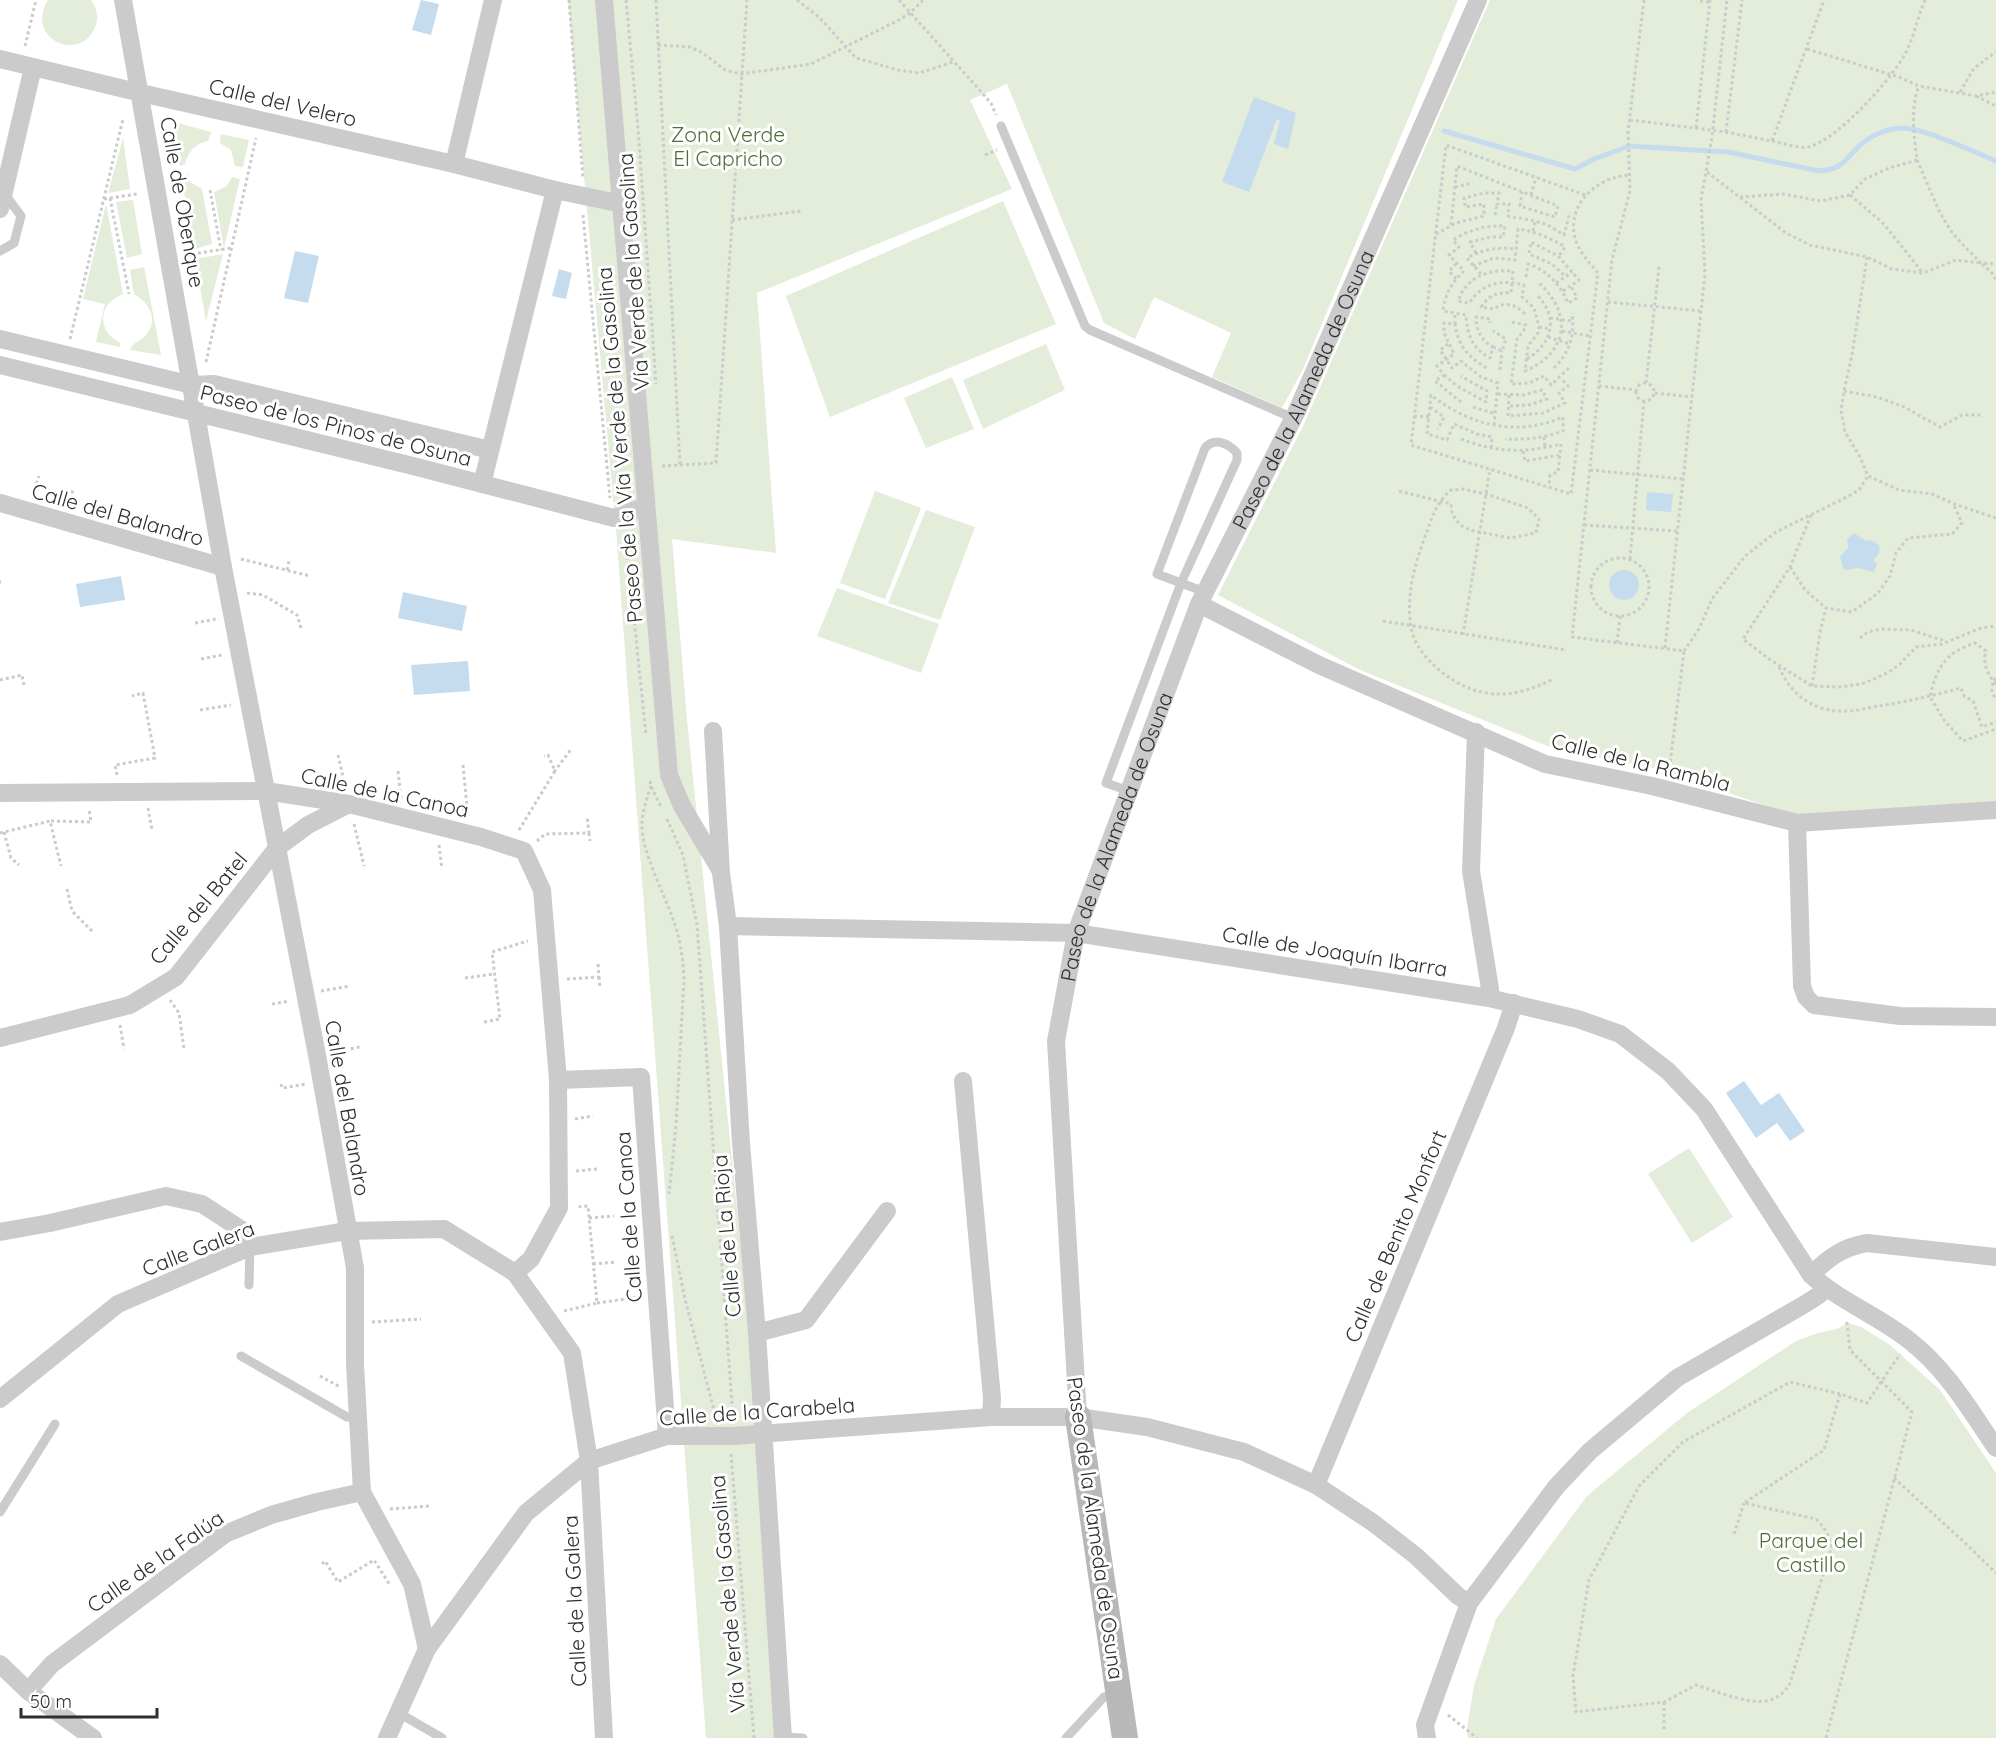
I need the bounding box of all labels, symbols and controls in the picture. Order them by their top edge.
street label: Calle del Velero [207,72,359,132]
street label: Calle de Obenque [155,114,211,290]
park label: Zona Verde El Capricho [671,121,785,171]
street label: Vía Verde de la Gasolina [612,152,654,392]
street label: Paseo de la Alameda de Osuna [1226,246,1379,534]
street label: Paseo de la Vía Verde de la Gasolina [590,266,648,624]
street label: Paseo de los Pinos de Osuna [198,379,474,471]
street label: Calle del Balandro [29,477,207,551]
street label: Paseo de la Alameda de Osuna [1054,688,1178,984]
street label: Calle de la Rambla [1549,727,1733,797]
street label: Calle de la Canoa [299,761,471,823]
street label: Calle del Batel [143,846,253,970]
street label: Calle de Joaquín Ibarra [1221,920,1449,982]
street label: Calle del Balandro [320,1018,376,1198]
street label: Calle de Benito Monfort [1338,1126,1452,1346]
street label: Calle de la Canoa [609,1131,647,1303]
street label: Calle de La Rioja [706,1154,746,1318]
street label: Calle Galera [138,1215,258,1281]
street label: Paseo de la Alameda de Osuna [1062,1375,1130,1681]
street label: Calle de la Carabela [658,1391,856,1431]
street label: Vía Verde de la Gasolina [704,1474,750,1714]
street label: Calle de la Falúa [82,1504,228,1618]
street label: Calle de la Galera [557,1515,591,1687]
park label: Parque del Castillo [1759,1527,1863,1577]
scale bar [21,1681,158,1719]
text: 50 m [30,1690,72,1713]

